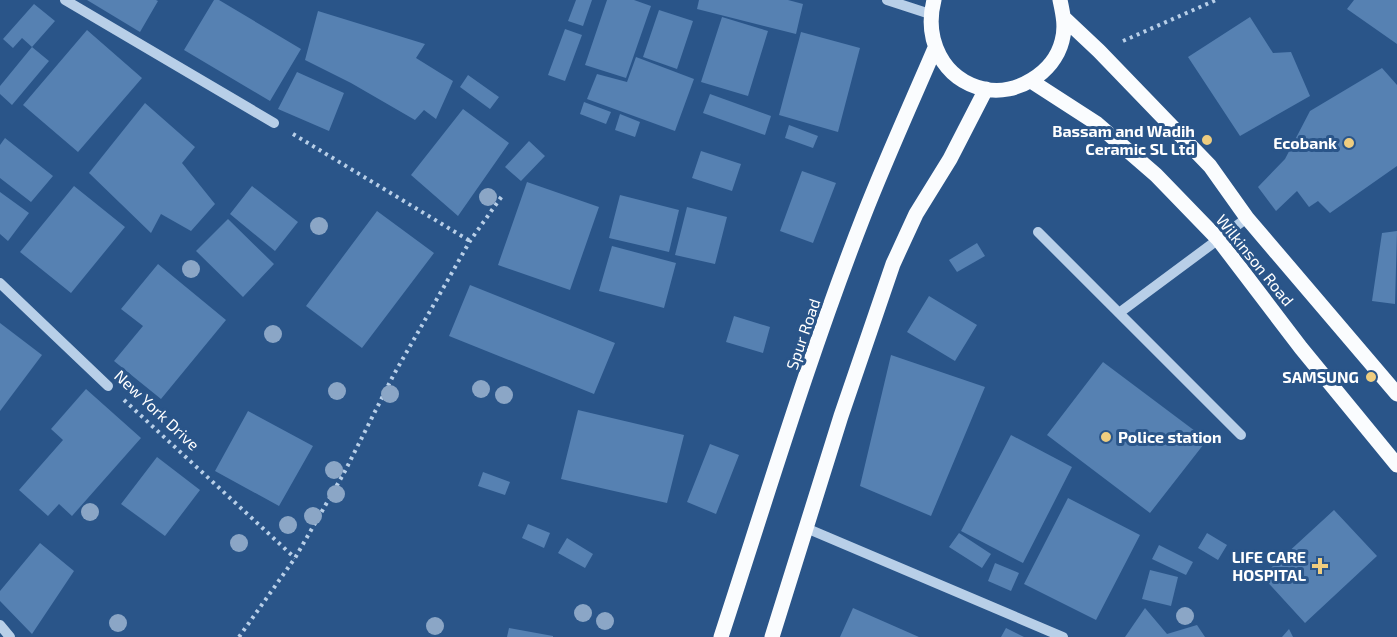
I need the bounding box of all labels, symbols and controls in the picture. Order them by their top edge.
place label: Bassam and Wadih Ceramic SL Ltd [1052,121,1195,158]
marker: Bassam and Wadih Ceramic SL Ltd [1200,133,1214,147]
place label: Ecobank [1273,133,1337,152]
marker: Ecobank [1342,136,1356,150]
street label: Wilkinson Road [1213,210,1298,309]
street label: Spur Road [782,296,824,372]
street label: New York Drive [111,366,204,454]
place label: SAMSUNG [1282,367,1359,386]
marker: SAMSUNG [1364,370,1378,384]
place label: Police station [1118,427,1222,446]
marker: Police station [1099,430,1113,444]
place label: LIFE CARE HOSPITAL [1232,547,1306,584]
marker: LIFE CARE HOSPITAL [1311,557,1329,575]

